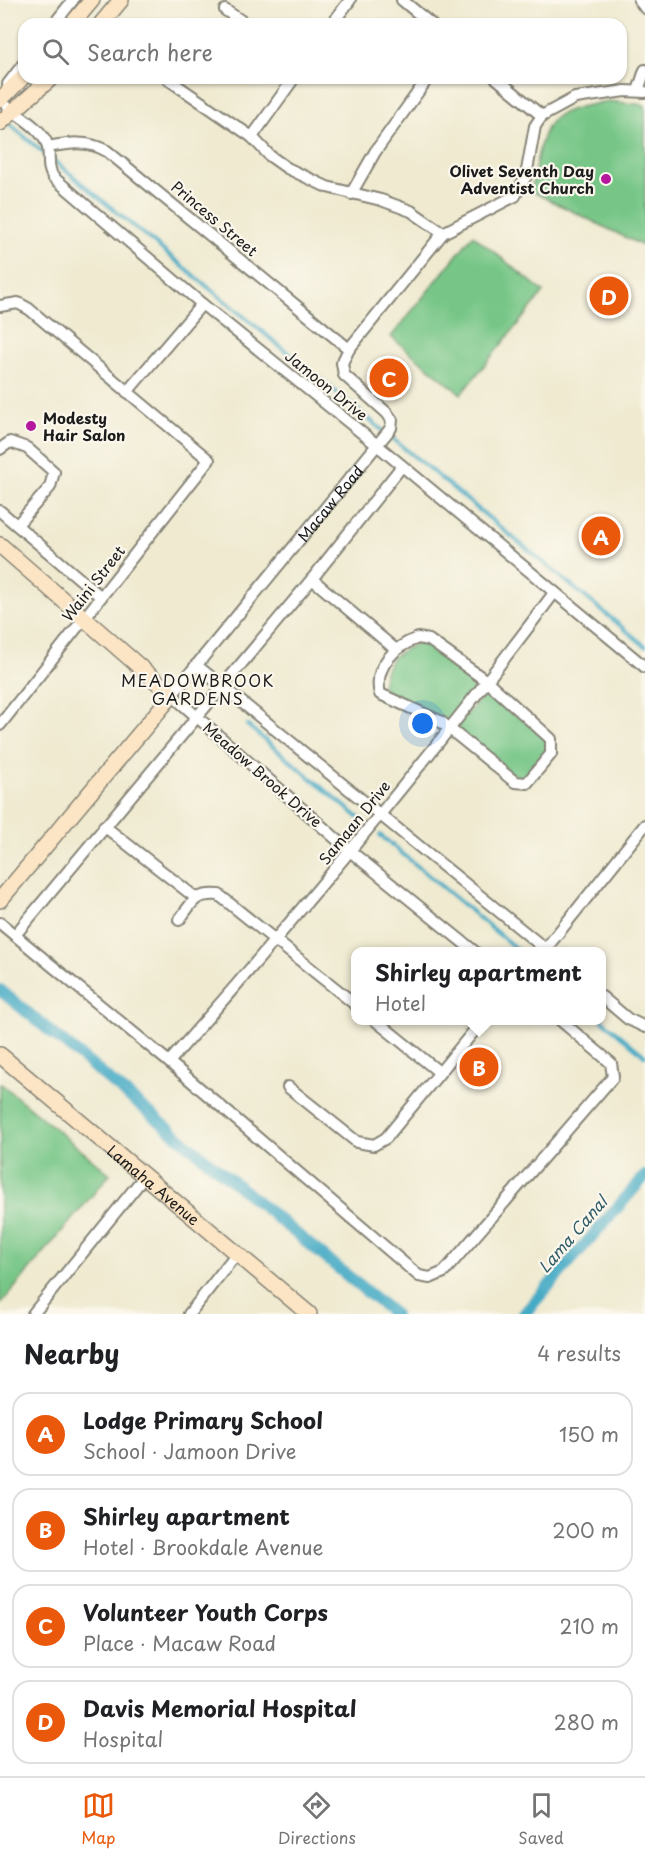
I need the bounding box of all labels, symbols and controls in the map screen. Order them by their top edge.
search box [18,18,627,84]
icon: search [39,35,72,68]
text: Search here [87,35,213,68]
place label: Olivet Seventh Day Adventist Church [450,159,594,199]
marker: Olivet Seventh Day Adventist Church [599,172,613,186]
street label: Princess Street [167,175,263,261]
pin: D [590,274,628,318]
street label: Jamoon Drive [281,344,373,426]
pin: C [370,356,408,400]
place label: Modesty Hair Salon [43,406,126,446]
marker: Modesty Hair Salon [24,419,38,433]
street label: Macaw Road [291,459,368,546]
pin: A [582,514,620,558]
street label: Waini Street [56,540,130,626]
district label: MEADOWBROOK GARDENS [121,668,275,710]
your location [408,709,437,738]
street label: Meadow Brook Drive [198,716,328,832]
street label: Samaan Drive [313,775,395,869]
popup [351,947,606,1025]
text: Shirley apartment [375,955,582,988]
text: Hotel [375,988,426,1018]
pin: B [460,1044,498,1090]
street label: Lamaha Avenue [103,1138,205,1230]
water label: Lama Canal [532,1188,614,1278]
text: Nearby [24,1334,119,1373]
text: 4 results [537,1338,621,1368]
text: Lodge Primary School [83,1403,323,1436]
text: A [38,1419,53,1449]
text: 150 m [559,1419,619,1449]
text: School · Jamoon Drive [83,1436,296,1466]
text: Shirley apartment [83,1499,290,1532]
text: B [39,1515,52,1545]
text: 200 m [552,1515,619,1545]
text: Hotel · Brookdale Avenue [83,1532,324,1562]
text: Volunteer Youth Corps [83,1595,328,1628]
text: C [38,1611,53,1641]
text: 210 m [560,1611,619,1641]
text: Place · Macaw Road [83,1628,276,1658]
text: Davis Memorial Hospital [83,1691,357,1724]
text: D [38,1707,53,1737]
text: 280 m [554,1707,619,1737]
text: Hospital [83,1724,163,1754]
tab: Map [81,1789,115,1849]
tab: Directions [278,1789,356,1849]
tab: Saved [518,1789,564,1849]

